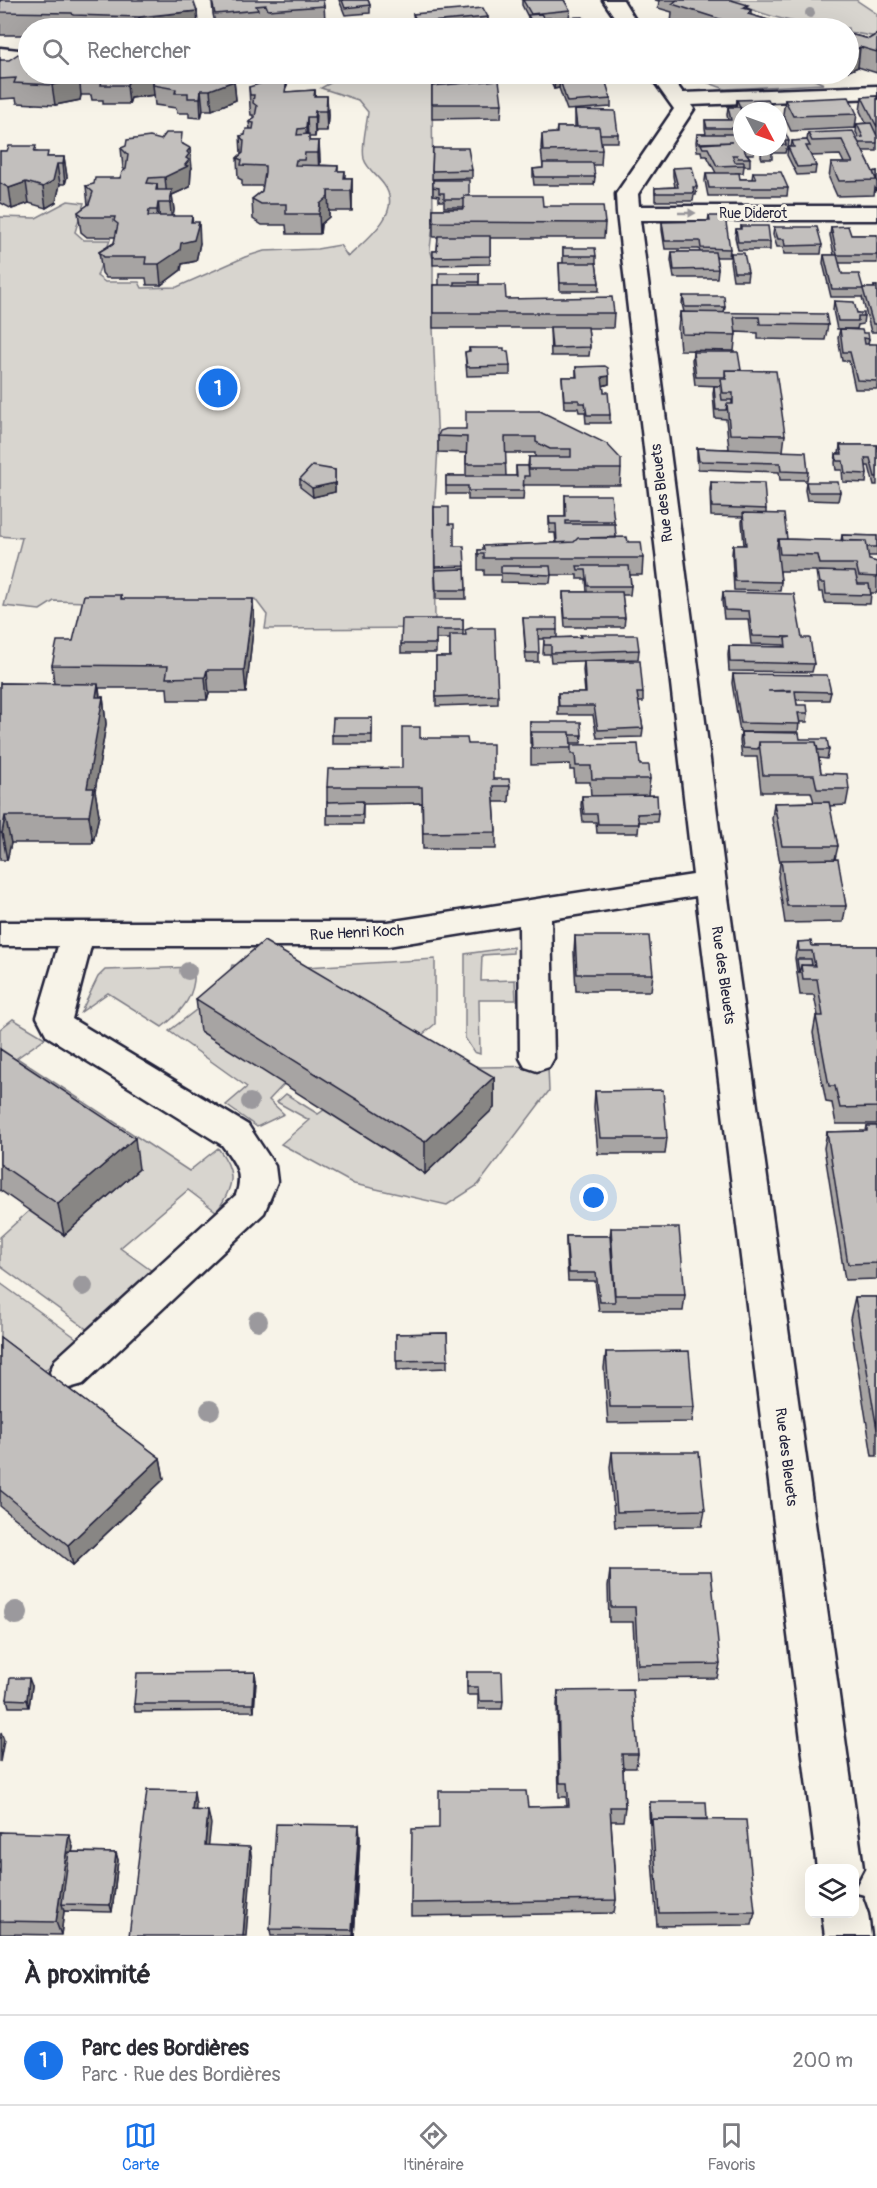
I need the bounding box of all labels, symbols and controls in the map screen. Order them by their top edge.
search box [18,18,859,84]
icon: search [39,35,72,68]
text: Rechercher [87,37,191,65]
north arrow [733,102,787,156]
street label: Rue Diderot [719,205,787,222]
one-way arrow [677,208,696,218]
pin: 1 [198,366,238,410]
street label: Rue des Bleuets [647,442,677,543]
street label: Rue Henri Koch [309,921,405,945]
street label: Rue des Bleuets [707,925,739,1026]
your location [579,1183,608,1212]
street label: Rue des Bleuets [771,1407,801,1508]
map controls [805,1864,859,1918]
button: layers [805,1864,859,1918]
text: À proximité [24,1959,151,1991]
text: Parc des Bordières [81,2034,249,2062]
text: 1 [40,2048,47,2073]
text: 200 m [792,2048,853,2073]
text: Parc · Rue des Bordières [81,2062,280,2087]
tab: Carte [122,2119,159,2175]
tab: Itinéraire [403,2119,464,2175]
tab: Favoris [707,2119,755,2175]

